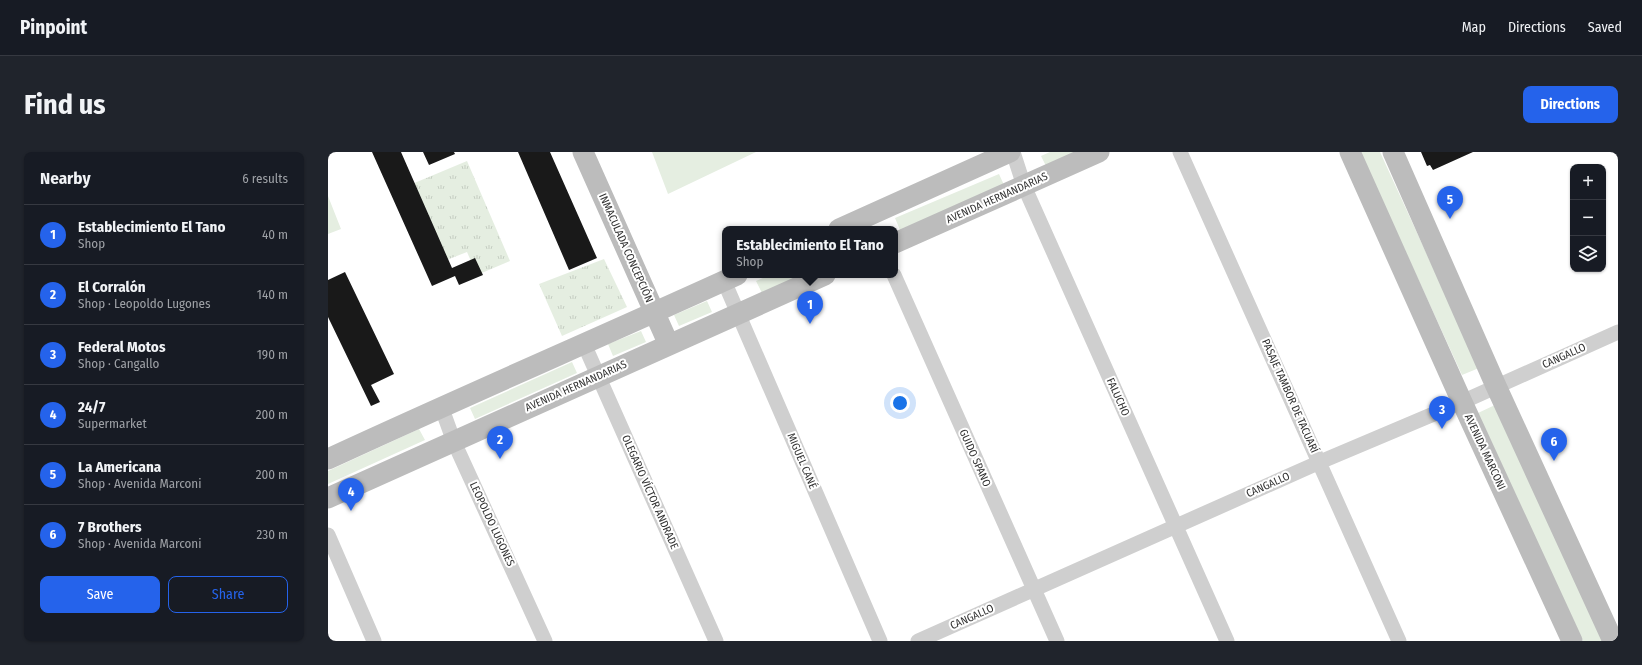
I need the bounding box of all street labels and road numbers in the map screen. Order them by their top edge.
street label: AVENIDA HERNANDARIAS [944,170,1050,226]
street label: INMACULADA CONCEPCIÓN [596,191,657,304]
street label: PASAJE TAMBOR DE TACUARÍ [1259,337,1322,455]
street label: CANGALLO [1540,341,1588,371]
street label: AVENIDA HERNANDARIAS [523,358,629,414]
street label: FALUCHO [1104,376,1132,418]
street label: AVENIDA MARCONI [1462,412,1508,492]
street label: GUIDO SPANO [957,427,993,489]
street label: MIGUEL CANÉ [784,431,820,491]
street label: OLEGARIO VÍCTOR ANDRADE [619,432,682,551]
street label: CANGALLO [1244,470,1292,500]
street label: LEOPOLDO LUGONES [467,480,518,569]
street label: CANGALLO [948,602,996,632]

